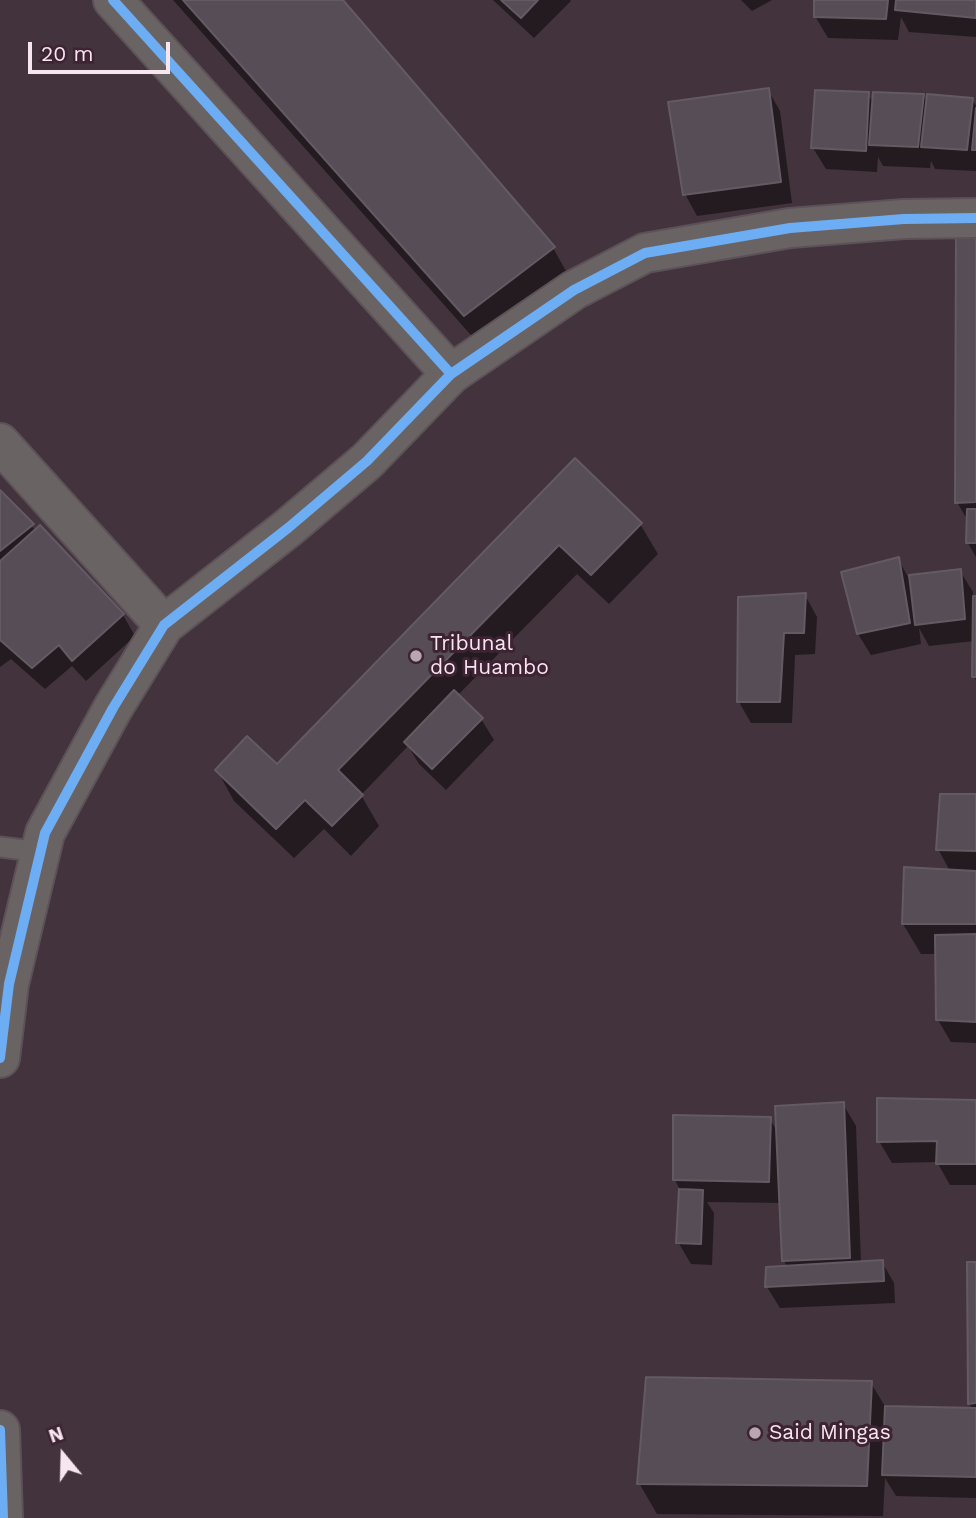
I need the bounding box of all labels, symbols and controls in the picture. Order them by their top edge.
scale bar [32,28,173,72]
text: 20 m [41,41,93,66]
place label: Tribunal do Huambo [430,631,549,681]
marker: Tribunal do Huambo [408,648,424,664]
north arrow [28,1420,98,1490]
place label: Said Mingas [769,1420,891,1446]
text: N [46,1422,66,1448]
marker: Said Mingas [747,1425,763,1441]

